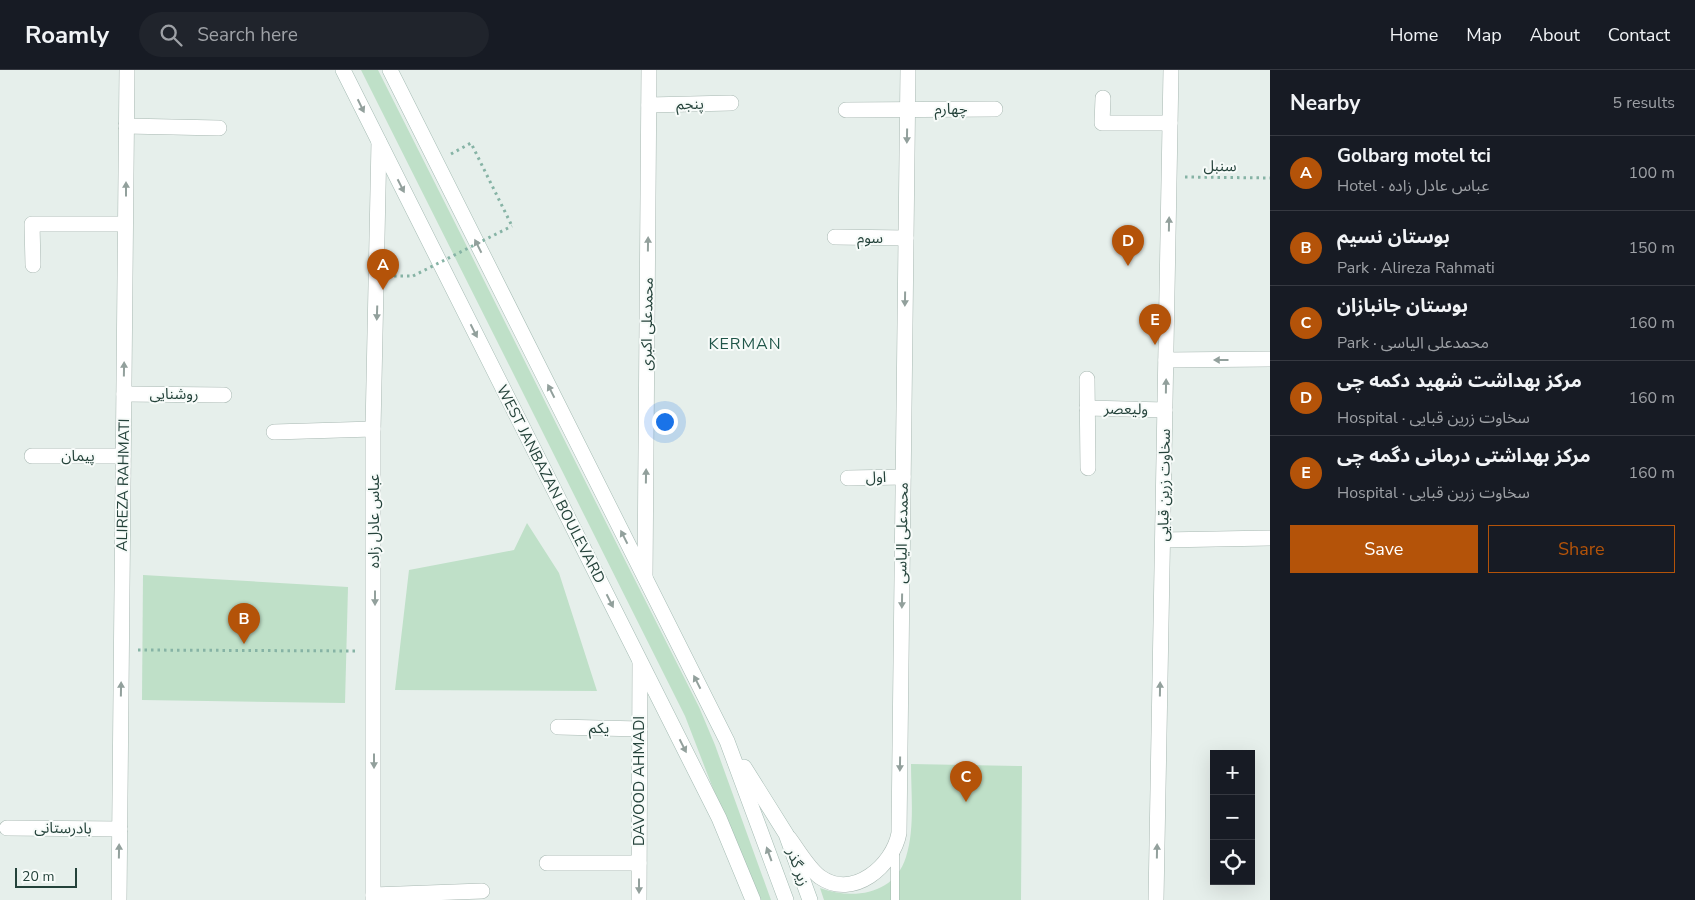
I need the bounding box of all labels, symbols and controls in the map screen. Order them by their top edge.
search box [139,12,489,57]
text: Roamly [25,19,109,51]
icon: search [157,21,185,49]
text: Search here [197,22,298,48]
text: Home [1390,23,1438,47]
text: Map [1466,23,1502,47]
text: About [1530,23,1580,47]
text: Contact [1608,23,1670,47]
text: Nearby [1290,89,1360,117]
text: 5 results [1613,92,1675,114]
street label: پنجم [676,94,704,115]
one-way arrow [357,99,365,113]
street label: چهارم [935,99,968,120]
one-way arrow [903,128,911,144]
text: Golbarg motel tci [1337,143,1491,169]
street label: سنبل [1203,156,1237,176]
text: A [1300,162,1312,184]
text: 100 m [1628,162,1675,184]
text: Hotel · عباس عادل زاده [1337,175,1489,197]
one-way arrow [397,179,405,193]
one-way arrow [122,181,130,197]
one-way arrow [1165,216,1173,232]
text: بوستان نسیم [1337,224,1450,250]
pin: D [1112,225,1144,266]
street label: سوم [857,228,883,249]
one-way arrow [644,235,652,251]
text: B [1300,237,1312,259]
text: 150 m [1628,237,1675,259]
one-way arrow [474,239,482,253]
pin: A [367,249,399,290]
text: Park · Alireza Rahmati [1337,257,1495,279]
street label: محمدعلی اکبری [636,277,658,371]
one-way arrow [901,291,909,307]
text: بوستان جانبازان [1337,293,1468,319]
pin: E [1139,304,1171,345]
one-way arrow [373,306,381,322]
text: C [1301,312,1311,334]
text: 160 m [1628,312,1675,334]
one-way arrow [470,324,478,338]
text: Park · محمدعلی الیاسی [1337,332,1489,354]
district label: KERMAN [708,333,782,355]
one-way arrow [1213,356,1229,364]
one-way arrow [120,361,128,377]
text: مرکز بهداشت شهید دکمه چی [1337,368,1582,394]
one-way arrow [1162,378,1170,394]
street label: WEST JANBAZAN BOULEVARD [492,381,610,587]
street label: روشنایی [149,384,199,404]
one-way arrow [547,384,555,399]
text: D [1300,387,1312,409]
text: 160 m [1628,387,1675,409]
street label: ولیعصر [1103,399,1148,419]
text: Hospital · سخاوت زرین قبایی [1337,407,1530,429]
your location [652,409,678,435]
street label: ALIREZA RAHMATI [112,418,134,552]
street label: سخاوت زرین قبایی [1153,428,1175,542]
text: مرکز بهداشتی درمانی دگمه چی [1337,443,1591,469]
street label: پیمان [61,446,95,466]
text: E [1301,462,1311,484]
text: 160 m [1628,462,1675,484]
street label: اول [865,467,887,487]
one-way arrow [642,468,650,484]
street label: عباس عادل زاده [364,473,384,568]
street label: محمدعلی الیاسی [891,482,913,584]
text: Hospital · سخاوت زرین قبایی [1337,482,1530,504]
button: Save [1290,525,1478,573]
button: Share [1488,525,1675,573]
one-way arrow [620,529,628,544]
one-way arrow [371,591,379,607]
one-way arrow [898,593,906,609]
one-way arrow [606,594,614,608]
pin: B [228,603,260,644]
one-way arrow [693,674,701,689]
one-way arrow [117,681,125,697]
one-way arrow [1156,681,1164,697]
street label: DAVOOD AHMADI [629,716,649,846]
street label: یکم [589,718,609,739]
one-way arrow [679,739,687,754]
map controls [1210,750,1255,885]
button: + [1210,750,1255,795]
one-way arrow [370,753,378,769]
one-way arrow [896,756,904,772]
pin: C [950,761,982,802]
button: − [1210,795,1255,840]
street label: بادرستانی [34,818,92,838]
button: locate [1210,840,1255,885]
one-way arrow [115,843,123,859]
one-way arrow [1153,843,1161,859]
street label: زیر گذر [782,844,814,889]
one-way arrow [765,846,773,861]
scale bar [15,865,78,888]
text: 20 m [22,867,54,886]
one-way arrow [635,878,643,894]

